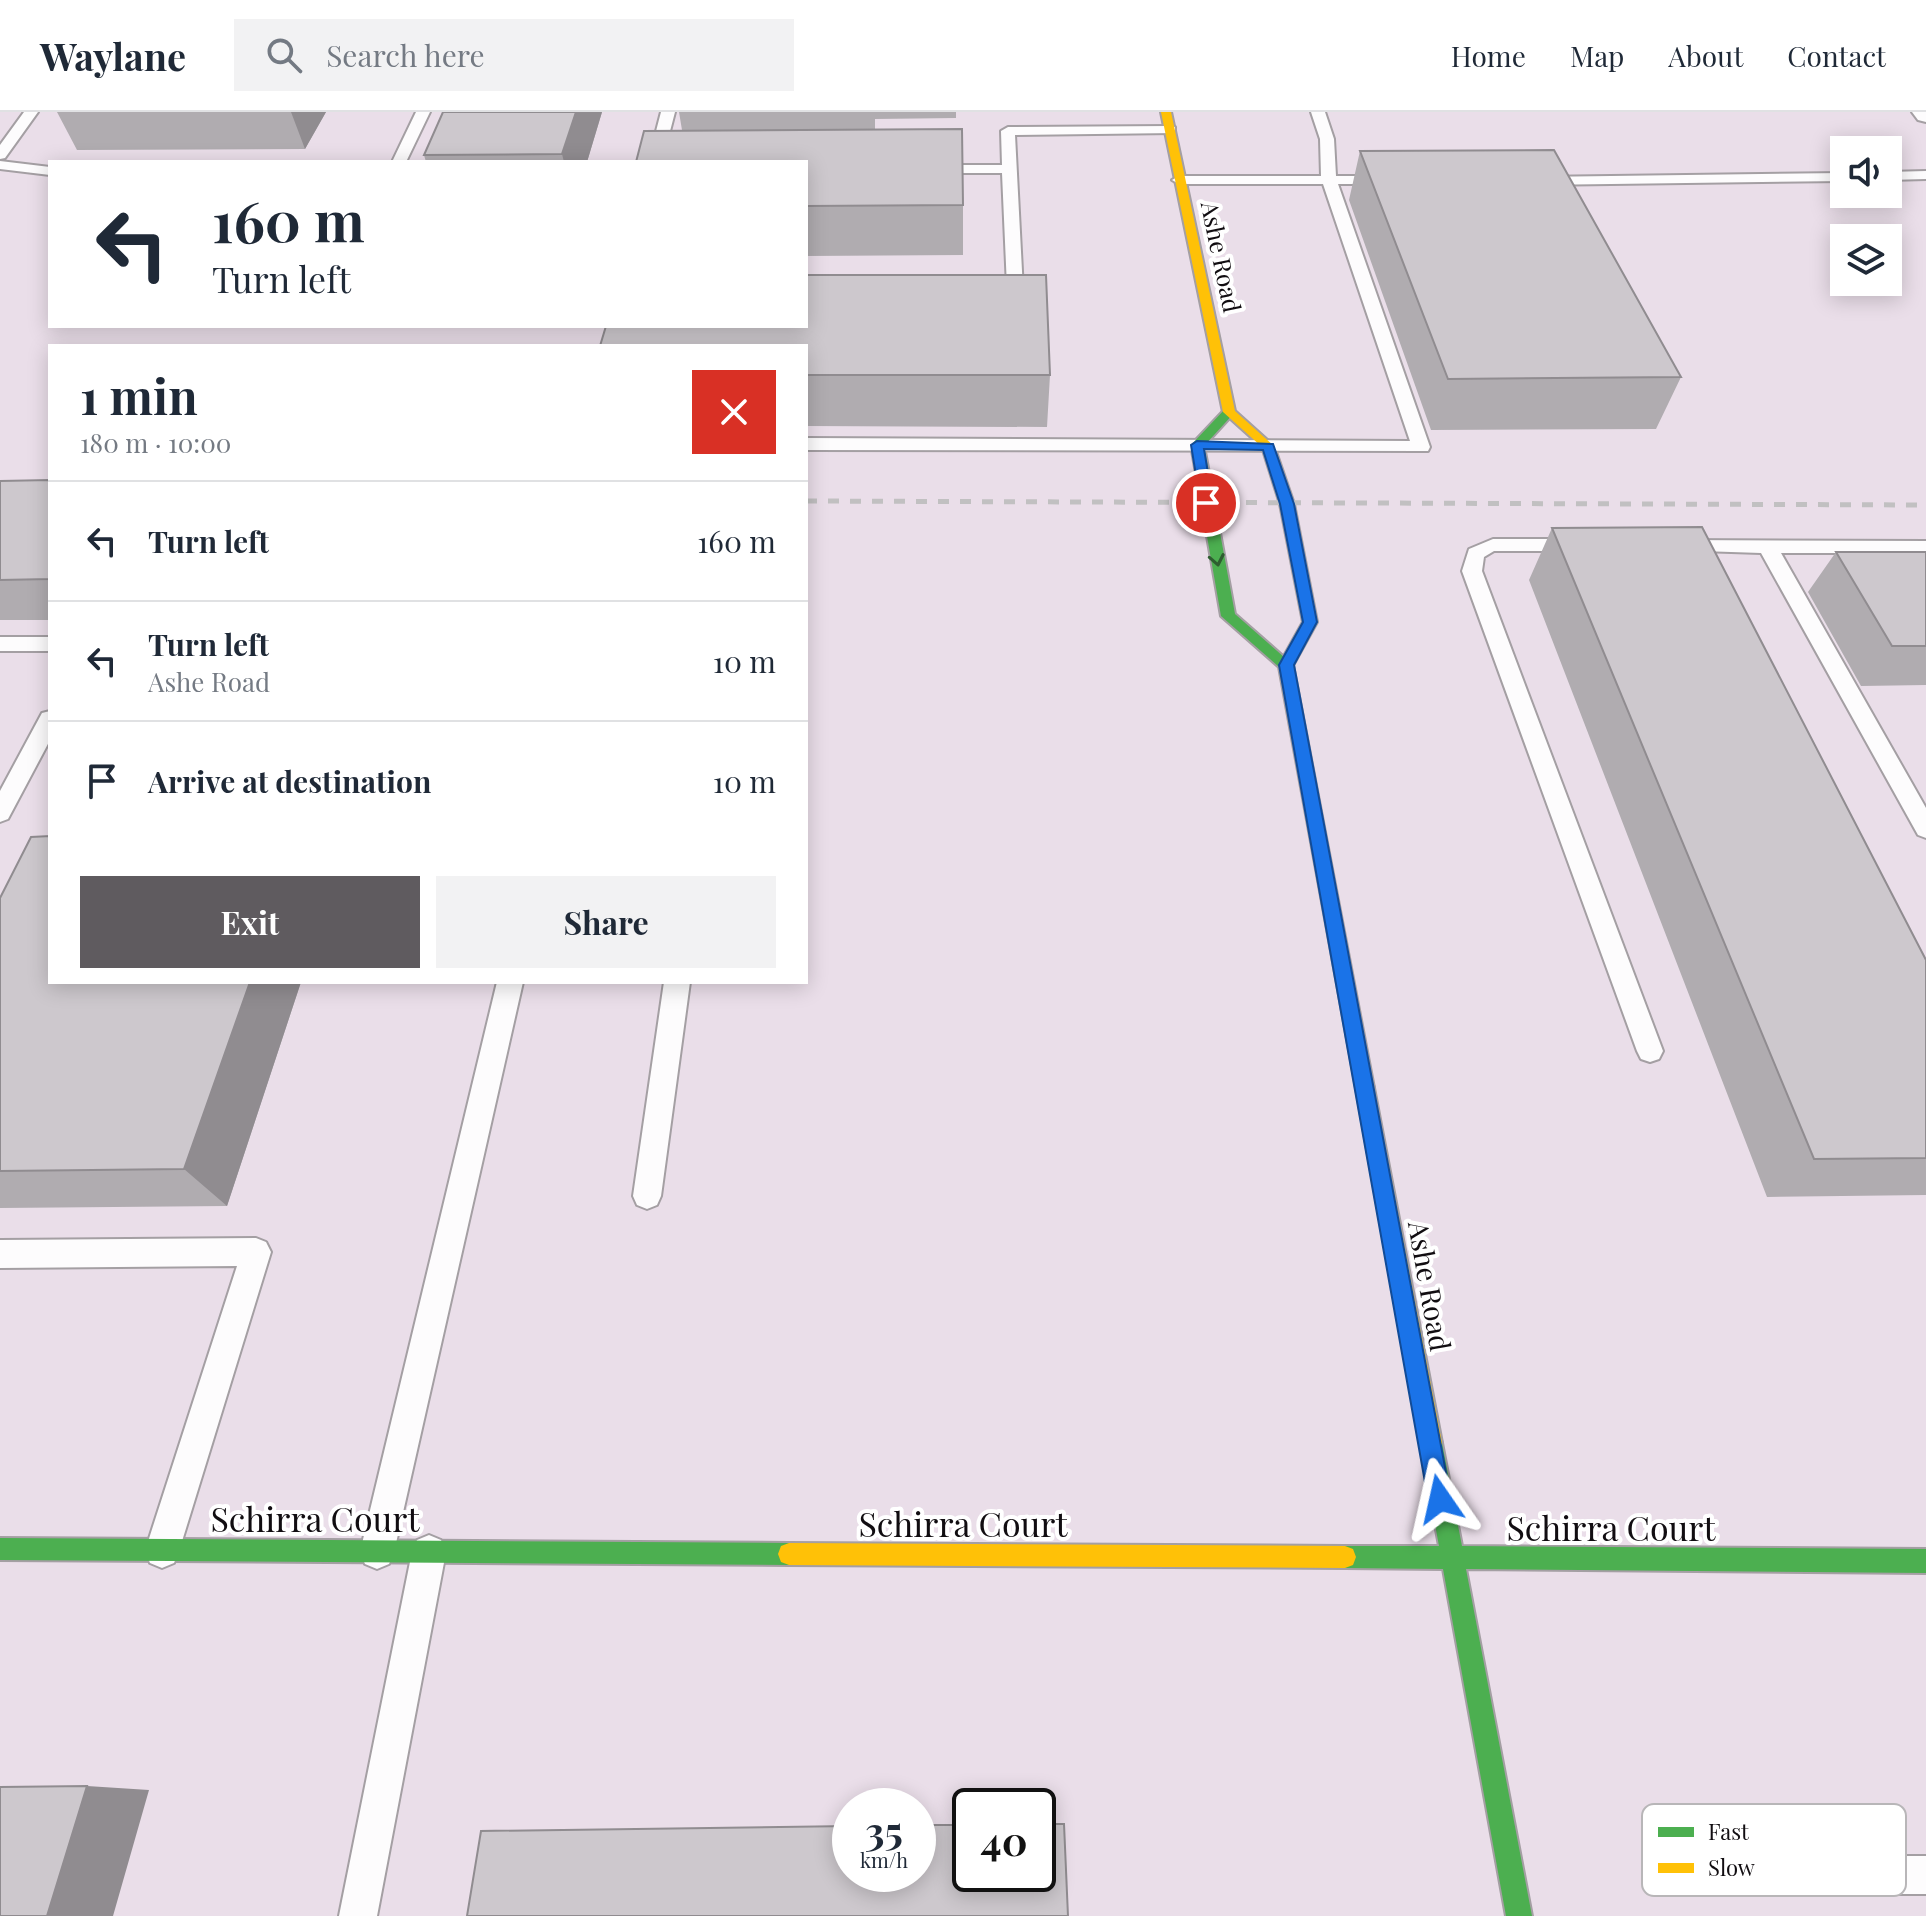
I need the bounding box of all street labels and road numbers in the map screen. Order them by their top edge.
street label: Ashe Road [1194,197,1249,315]
street label: Ashe Road [1401,1217,1460,1354]
street label: Schirra Court [210,1495,420,1541]
street label: Schirra Court [858,1500,1068,1546]
street label: Schirra Court [1506,1504,1716,1550]

